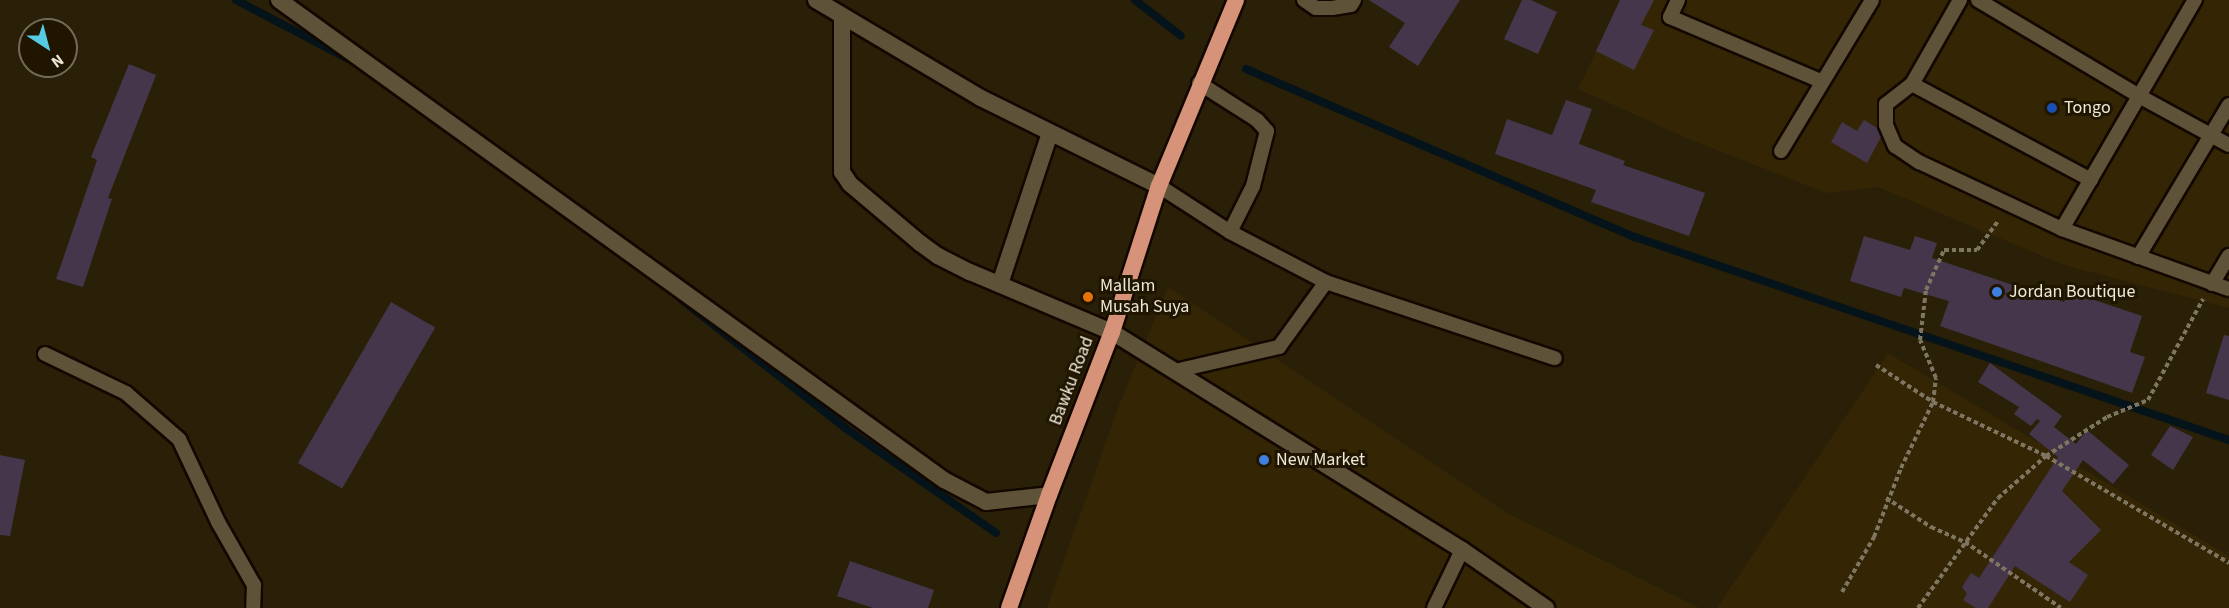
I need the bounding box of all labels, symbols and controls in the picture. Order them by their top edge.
north arrow [18,18,78,78]
text: N [47,49,68,73]
place label: Tongo [2064,97,2111,119]
marker: Tongo [2045,101,2059,115]
place label: Mallam Musah Suya [1100,276,1189,318]
place label: Jordan Boutique [2009,281,2135,303]
marker: Jordan Boutique [1990,285,2004,299]
marker: Mallam Musah Suya [1081,290,1095,304]
street label: Bawku Road [1045,334,1099,428]
place label: New Market [1276,449,1365,471]
marker: New Market [1257,453,1271,467]

